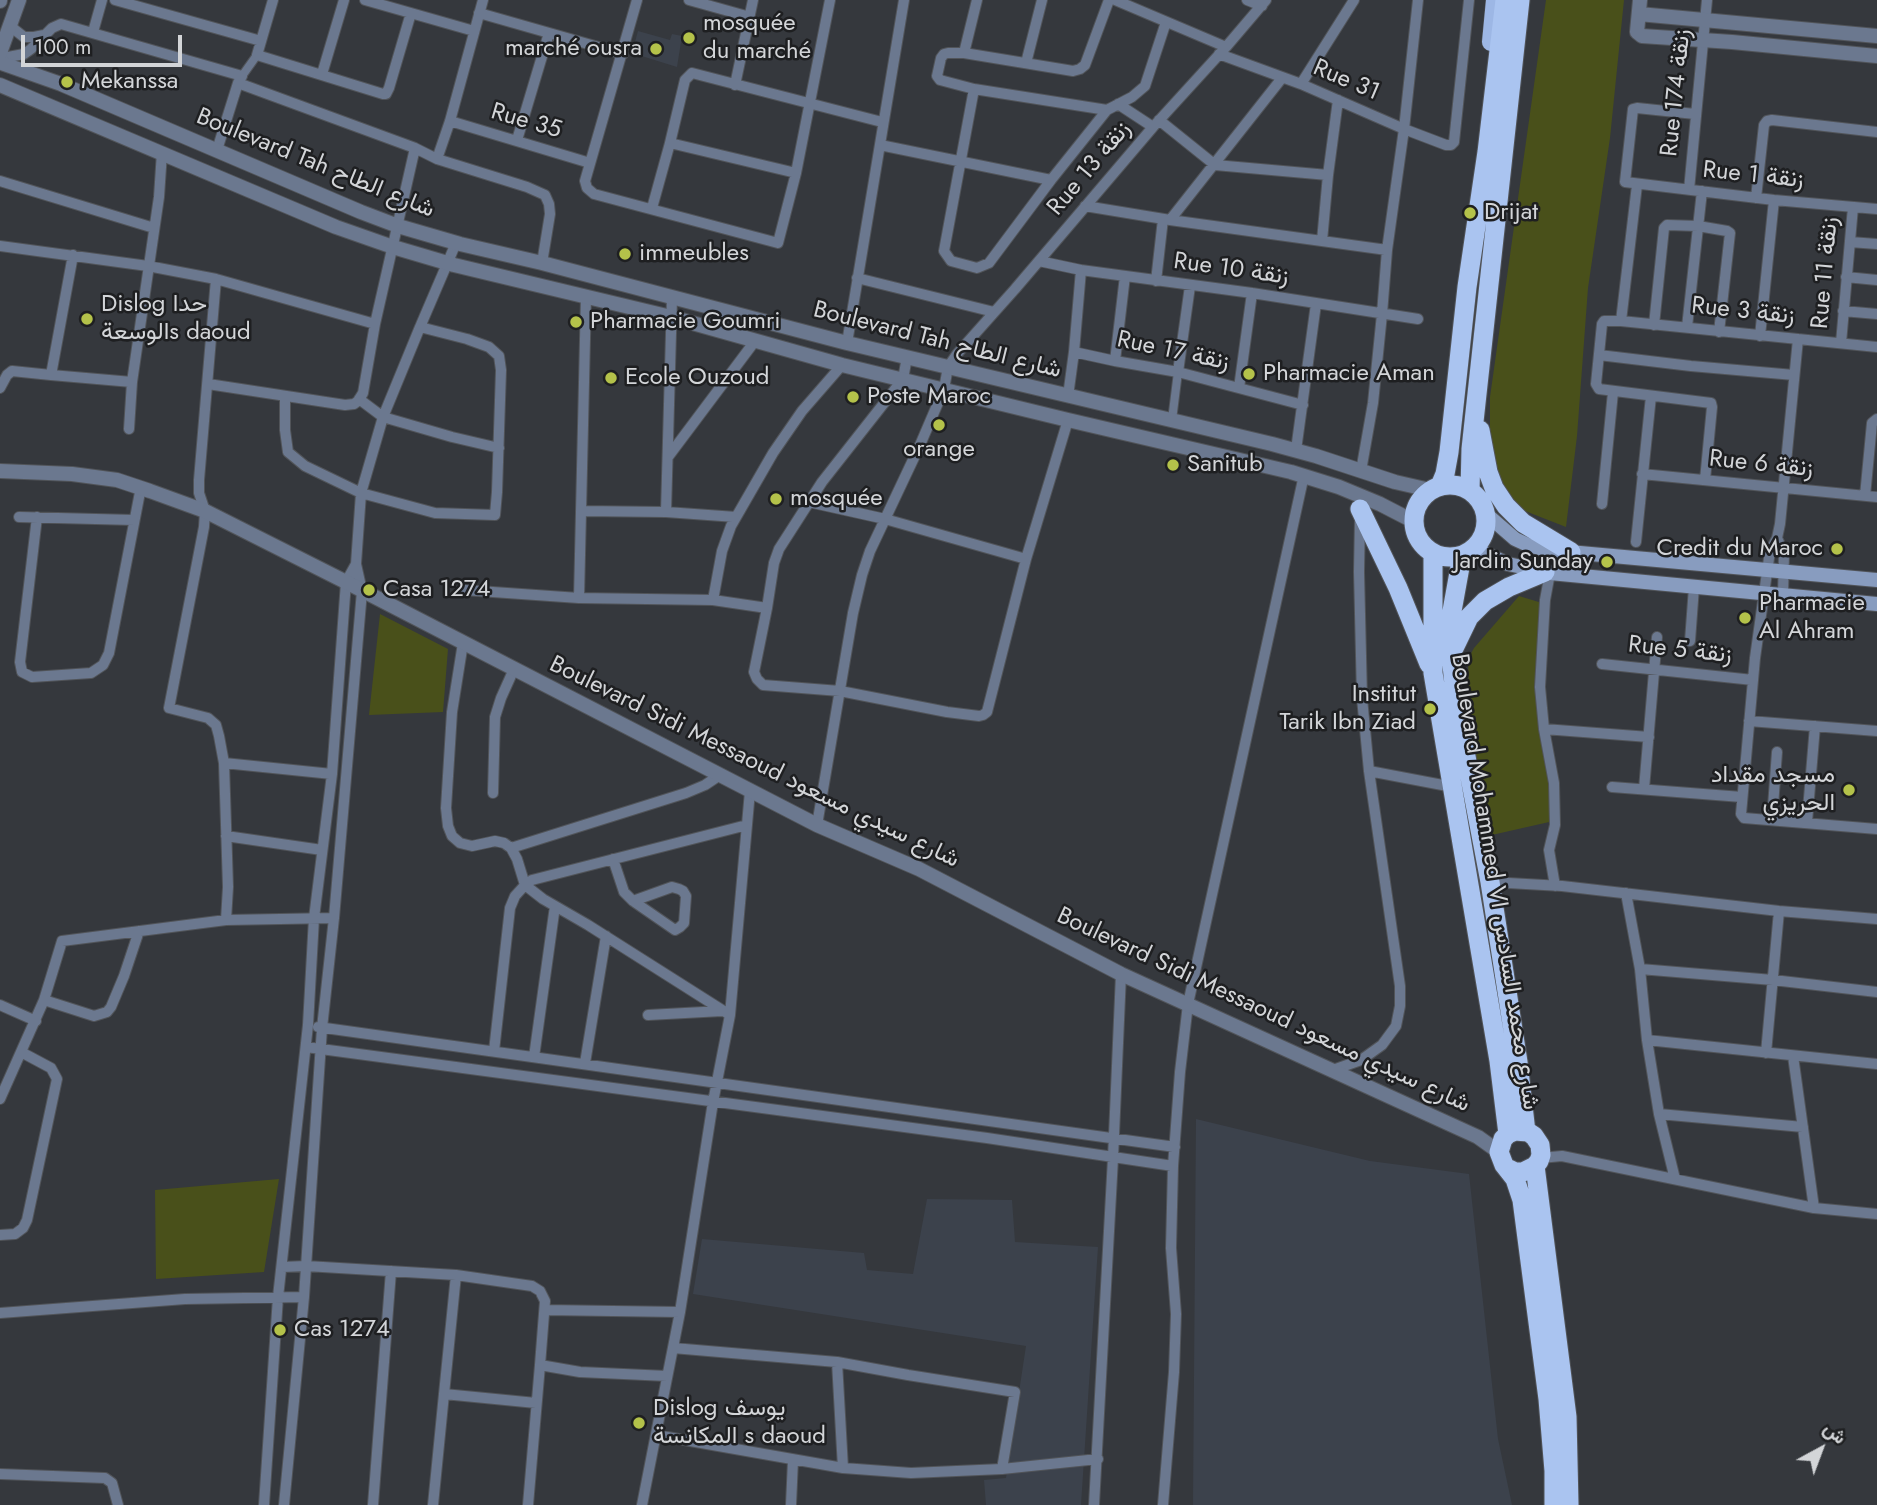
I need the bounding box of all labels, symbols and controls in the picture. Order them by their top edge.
place label: mosquée du marché [703,10,811,66]
scale bar [24,21,186,65]
street label: Rue 174 زنقة [1656,28,1698,158]
marker: mosquée du marché [681,30,697,46]
text: 100 m [34,32,91,62]
place label: marché ousra [505,35,642,63]
marker: marché ousra [648,41,664,57]
street label: Rue 31 [1308,54,1384,108]
place label: Mekanssa [81,68,178,96]
marker: Mekanssa [59,74,75,90]
street label: Rue 35 [487,98,565,146]
street label: Boulevard Tah شارع الطاح [192,103,438,225]
street label: Rue 13 زنقة [1042,116,1138,222]
street label: Rue 1 زنقة [1701,156,1805,196]
place label: Drijat [1484,199,1538,227]
marker: Drijat [1462,205,1478,221]
street label: Rue 11 زنقة [1807,216,1845,330]
place label: immeubles [639,240,749,268]
marker: immeubles [617,246,633,262]
street label: Rue 10 زنقة [1172,248,1290,292]
place label: Dislog حدا الوسعةs daoud [101,291,251,347]
street label: Rue 3 زنقة [1690,292,1796,332]
street label: Boulevard Tah شارع الطاح [810,296,1064,386]
place label: Pharmacie Goumri [590,308,781,336]
marker: Dislog حدا الوسعةs daoud [79,311,95,327]
marker: Pharmacie Goumri [568,314,584,330]
street label: Rue 17 زنقة [1114,326,1232,378]
place label: Pharmacie Aman [1263,360,1435,388]
place label: Ecole Ouzoud [625,364,769,392]
marker: Pharmacie Aman [1241,366,1257,382]
marker: Ecole Ouzoud [603,370,619,386]
place label: Poste Maroc [867,383,991,411]
marker: Poste Maroc [845,389,861,405]
marker: orange [931,417,947,433]
place label: orange [903,436,975,464]
street label: Rue 6 زنقة [1708,445,1814,485]
place label: Sanitub [1187,451,1263,479]
marker: Sanitub [1165,457,1181,473]
place label: mosquée [790,485,882,513]
marker: mosquée [768,491,784,507]
place label: Credit du Maroc [1657,535,1823,563]
marker: Credit du Maroc [1829,541,1845,557]
place label: Jardin Sunday [1454,548,1593,576]
marker: Jardin Sunday [1599,554,1615,570]
place label: Casa 1274 [383,576,490,604]
marker: Casa 1274 [361,582,377,598]
place label: Pharmacie Al Ahram [1759,590,1865,646]
marker: Pharmacie Al Ahram [1737,610,1753,626]
street label: Rue 5 زنقة [1627,631,1733,671]
street label: Boulevard Sidi Messaoud شارع سيدي مسعود [544,651,964,875]
street label: Boulevard Mohammed VI شارع محمد السادس [1444,652,1544,1112]
place label: Institut Tarik Ibn Ziad [1280,681,1416,737]
marker: Institut Tarik Ibn Ziad [1422,701,1438,717]
place label: مسجد مقداد الحريزي [1711,762,1835,818]
marker: مسجد مقداد الحريزي [1841,782,1857,798]
street label: Boulevard Sidi Messaoud شارع سيدي مسعود [1052,902,1474,1120]
place label: Cas 1274 [294,1316,390,1344]
marker: Cas 1274 [272,1322,288,1338]
place label: Dislog يوسف المكانسة s daoud [653,1395,826,1451]
north arrow [1786,1414,1856,1484]
marker: Dislog يوسف المكانسة s daoud [631,1415,647,1431]
text: ش [1818,1415,1853,1450]

